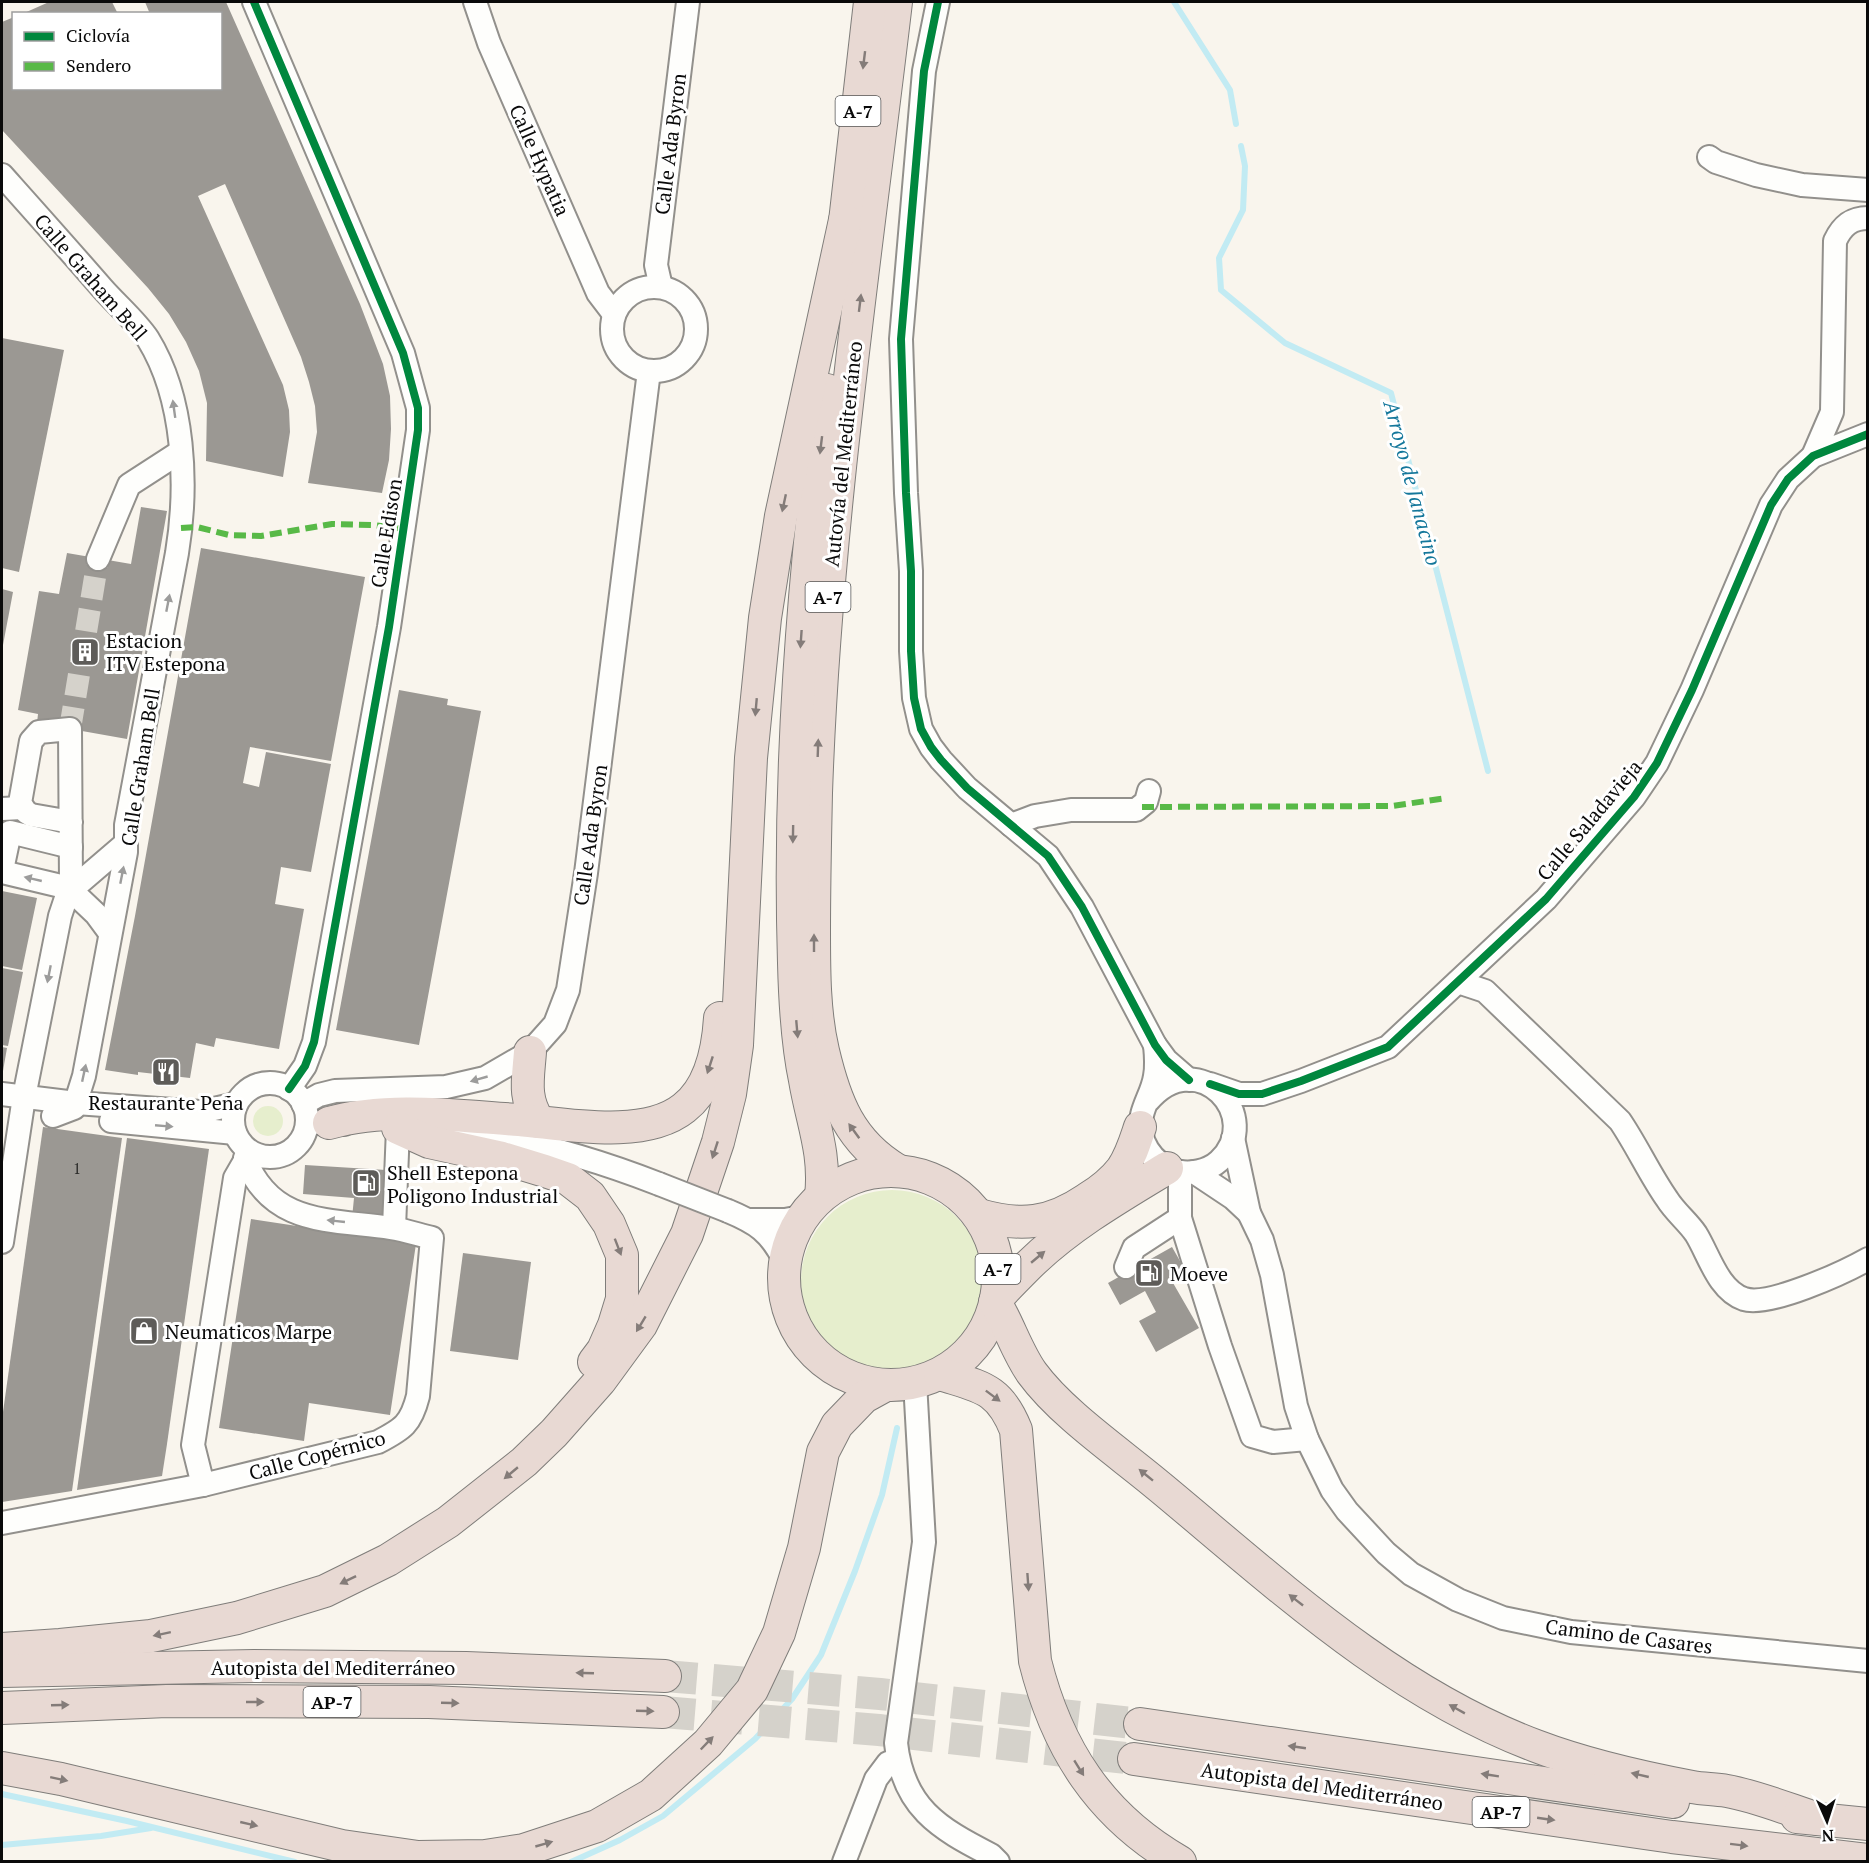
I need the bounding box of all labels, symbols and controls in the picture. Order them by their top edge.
legend [12,12,222,90]
text: Ciclovía [66,23,130,47]
one-way arrow [859,50,868,69]
text: Sendero [66,53,131,77]
street label: Calle Ada Byron [648,72,692,216]
road number: A-7 [836,96,880,126]
street label: Calle Hypatia [503,100,577,220]
street label: Calle Graham Bell [28,208,154,346]
one-way arrow [855,294,865,313]
street label: Autovía del Mediterráneo [818,340,868,568]
water label: Arroyo de Janacino [1377,395,1448,569]
one-way arrow [170,400,179,419]
one-way arrow [816,435,825,454]
street label: Calle Edison [364,476,408,590]
one-way arrow [779,493,788,512]
road number: A-7 [806,582,850,612]
one-way arrow [164,593,173,612]
place label: Estacion ITV Estepona [106,627,226,677]
one-way arrow [796,629,806,648]
building icon: Estacion ITV Estepona [69,636,101,668]
street label: Calle Graham Bell [114,686,166,848]
one-way arrow [751,698,760,717]
one-way arrow [813,739,822,758]
street label: Calle Saladavieja [1530,754,1648,886]
street label: Calle Ada Byron [567,763,613,907]
one-way arrow [788,824,798,843]
one-way arrow [118,866,127,885]
one-way arrow [24,874,43,884]
one-way arrow [809,933,819,952]
one-way arrow [43,964,53,983]
one-way arrow [793,1019,802,1038]
restaurant icon: Restaurante Peña [150,1056,182,1088]
one-way arrow [705,1056,715,1074]
one-way arrow [79,1064,89,1082]
one-way arrow [470,1075,488,1084]
place label: Restaurante Peña [88,1089,244,1116]
one-way arrow [155,1121,174,1131]
one-way arrow [848,1123,860,1139]
one-way arrow [710,1141,720,1159]
house number: 1 [73,1157,81,1179]
place label: Shell Estepona Poligono Industrial [387,1159,558,1209]
fuel station icon: Shell Estepona Poligono Industrial [350,1167,382,1199]
one-way arrow [326,1217,345,1226]
one-way arrow [614,1238,624,1256]
one-way arrow [1030,1251,1046,1264]
road number: A-7 [976,1254,1020,1284]
fuel station icon: Moeve [1133,1257,1165,1289]
place label: Moeve [1170,1260,1228,1287]
shop icon: Neumaticos Marpe [128,1315,160,1347]
one-way arrow [636,1316,646,1333]
place label: Neumaticos Marpe [165,1318,332,1345]
one-way arrow [985,1389,1001,1402]
street label: Calle Copérnico [246,1424,388,1486]
one-way arrow [504,1466,519,1479]
one-way arrow [1138,1469,1154,1482]
one-way arrow [1024,1573,1033,1592]
one-way arrow [340,1575,357,1584]
one-way arrow [1288,1593,1304,1606]
street label: Camino de Casares [1544,1612,1714,1660]
one-way arrow [152,1629,171,1639]
street label: Autopista del Mediterráneo [211,1654,455,1681]
one-way arrow [576,1668,595,1677]
road number: AP-7 [304,1687,360,1717]
one-way arrow [245,1697,264,1706]
one-way arrow [440,1699,459,1708]
one-way arrow [50,1701,69,1710]
one-way arrow [1448,1704,1465,1714]
one-way arrow [635,1707,654,1716]
one-way arrow [700,1735,714,1750]
one-way arrow [1287,1742,1306,1751]
street label: Autopista del Mediterráneo [1199,1756,1445,1816]
one-way arrow [1073,1760,1084,1776]
one-way arrow [1631,1770,1649,1780]
one-way arrow [1480,1771,1499,1780]
one-way arrow [50,1775,69,1784]
north arrow [1797,1791,1857,1851]
road number: AP-7 [1472,1797,1530,1827]
one-way arrow [1536,1814,1555,1823]
one-way arrow [239,1819,258,1829]
text: N [1821,1825,1834,1847]
one-way arrow [535,1839,553,1848]
one-way arrow [1729,1841,1748,1850]

